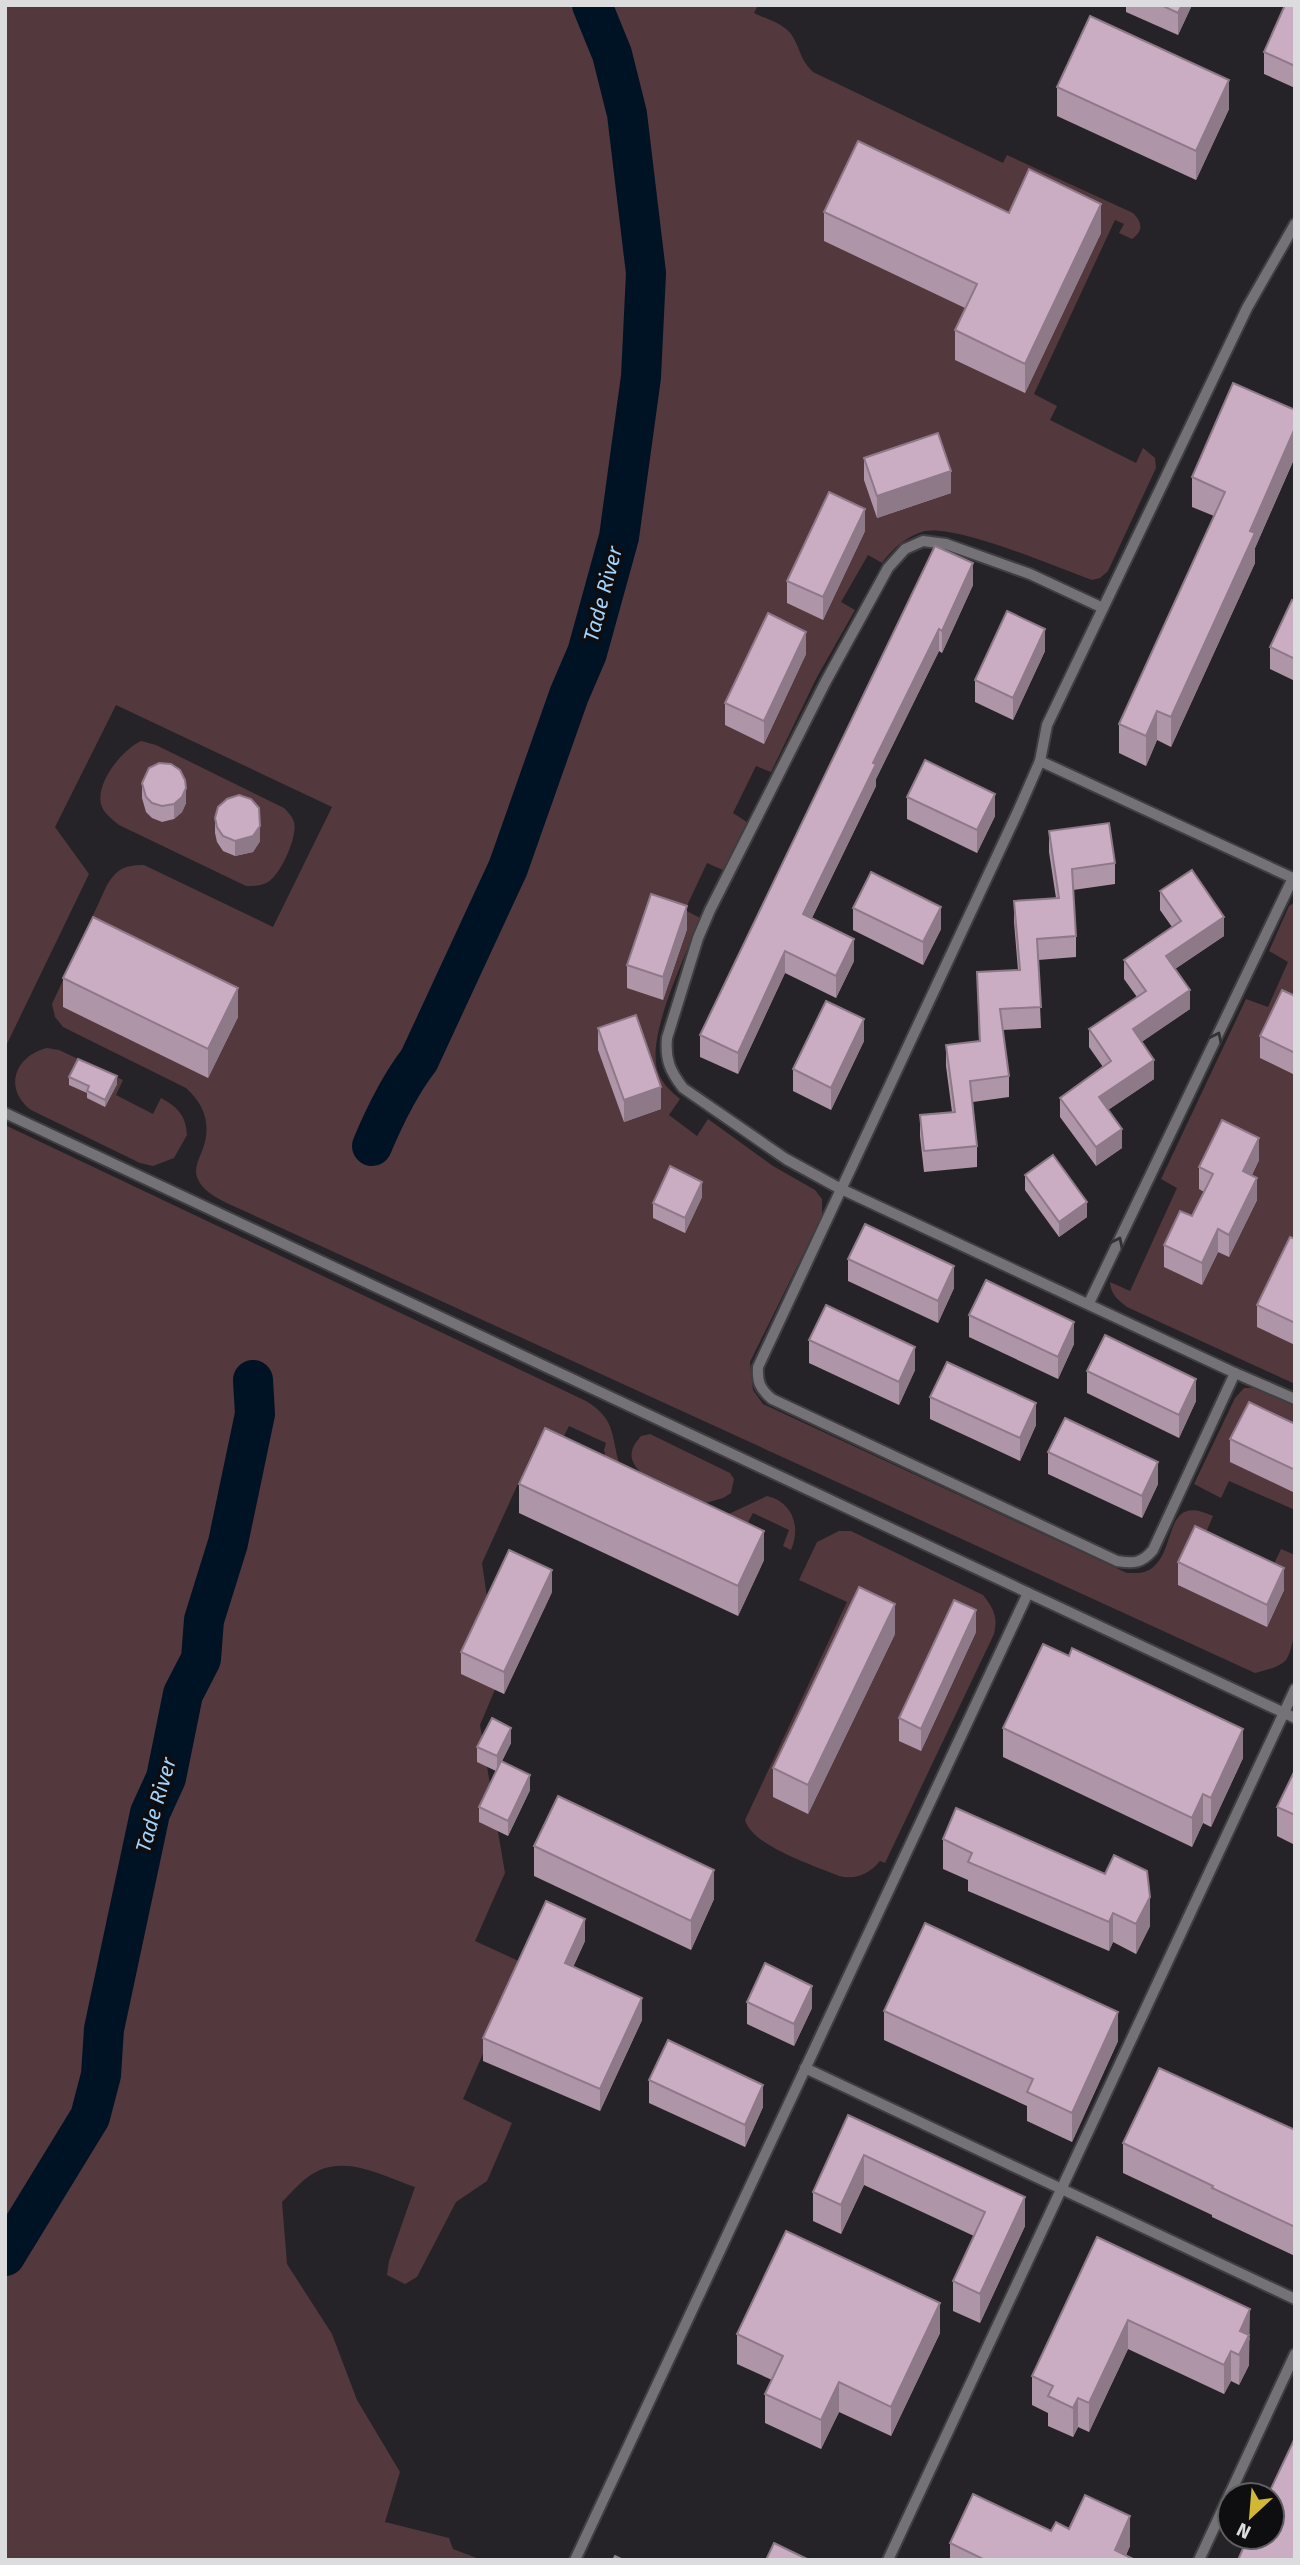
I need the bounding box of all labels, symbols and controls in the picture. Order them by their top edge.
water label: Tade River [578,543,628,644]
one-way arrow [1208,1032,1222,1044]
one-way arrow [1110,1237,1124,1249]
water label: Tade River [130,1754,182,1855]
north arrow [1216,2481,1286,2551]
text: N [1233,2518,1254,2544]

